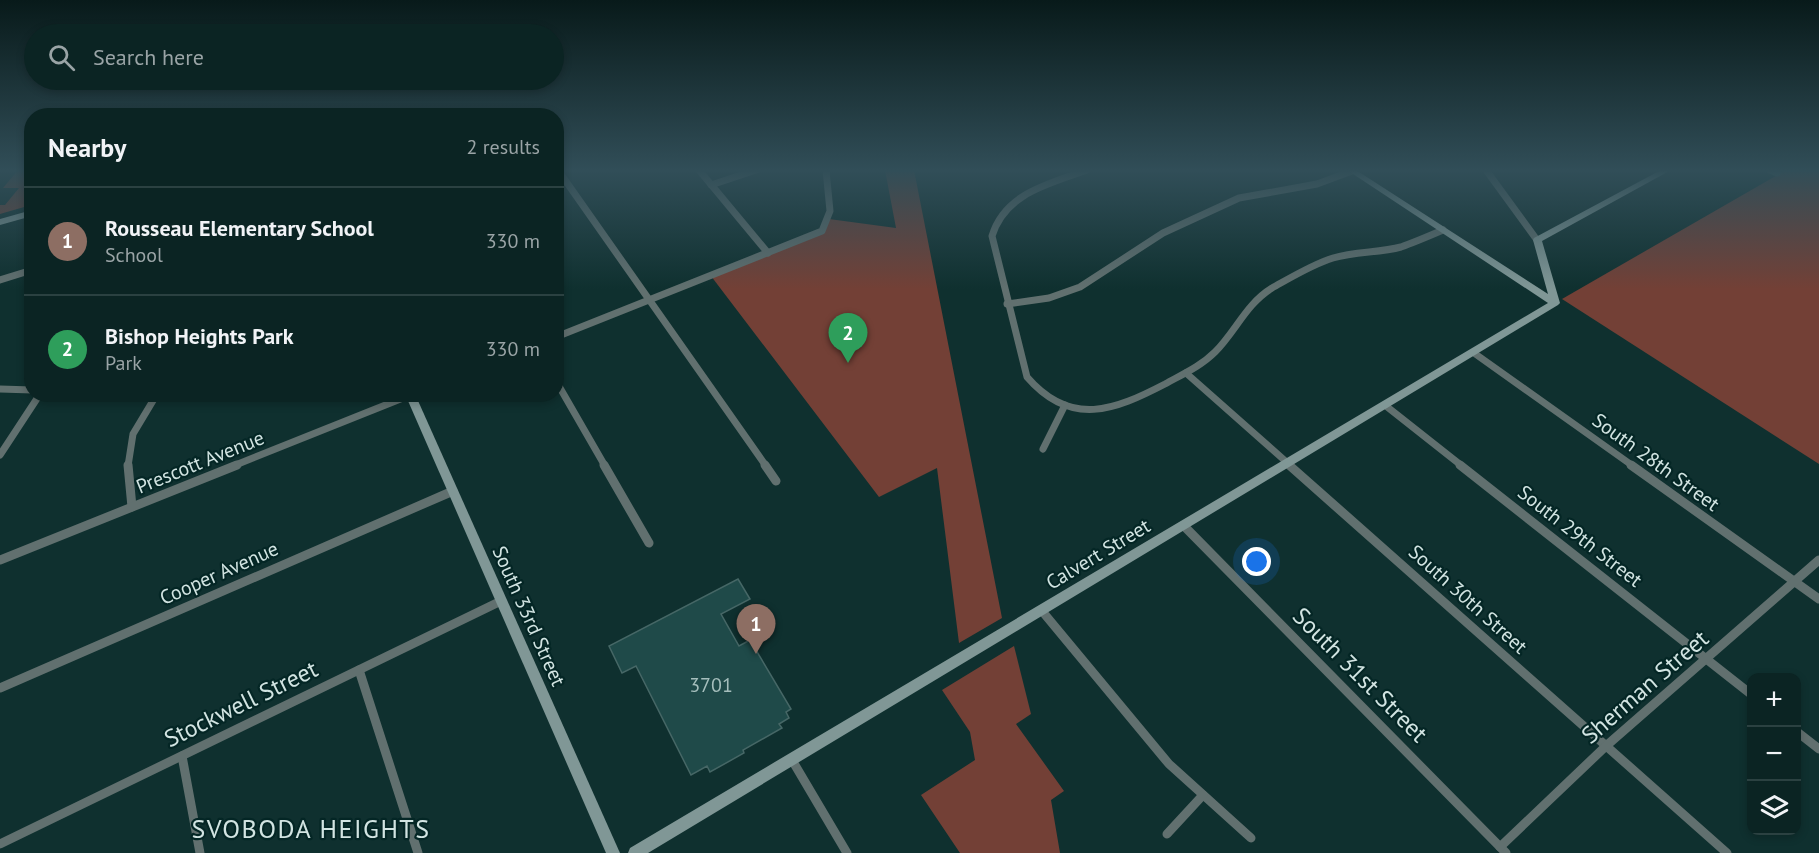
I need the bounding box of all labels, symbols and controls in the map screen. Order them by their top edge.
search box [24,24,564,90]
icon: search [45,41,78,74]
text: Search here [93,43,204,71]
text: Nearby [48,131,126,164]
text: 2 results [467,134,540,160]
text: Rousseau Elementary School [105,214,374,242]
text: 1 [62,228,73,254]
text: 330 m [486,228,540,254]
text: School [105,242,163,268]
pin: 2 [828,314,868,363]
text: Bishop Heights Park [105,322,294,350]
text: 2 [62,336,73,362]
text: 330 m [486,336,540,362]
text: Park [105,350,142,376]
street label: South 28th Street [1587,407,1725,517]
street label: Prescott Avenue [132,424,268,500]
street label: South 29th Street [1512,479,1648,593]
street label: Calvert Street [1041,513,1155,595]
street label: Cooper Avenue [156,535,282,611]
street label: South 30th Street [1403,539,1533,659]
street label: South 33rd Street [486,542,572,690]
your location [1242,547,1271,576]
street label: South 31st Street [1286,601,1434,749]
pin: 1 [736,604,776,654]
street label: Sherman Street [1575,623,1715,750]
street label: Stockwell Street [159,653,323,754]
house number: 3701 [689,672,733,698]
map controls [1747,673,1801,835]
button: + [1747,673,1801,727]
button: − [1747,727,1801,781]
button: layers [1747,781,1801,835]
district label: SVOBODA HEIGHTS [191,812,431,845]

